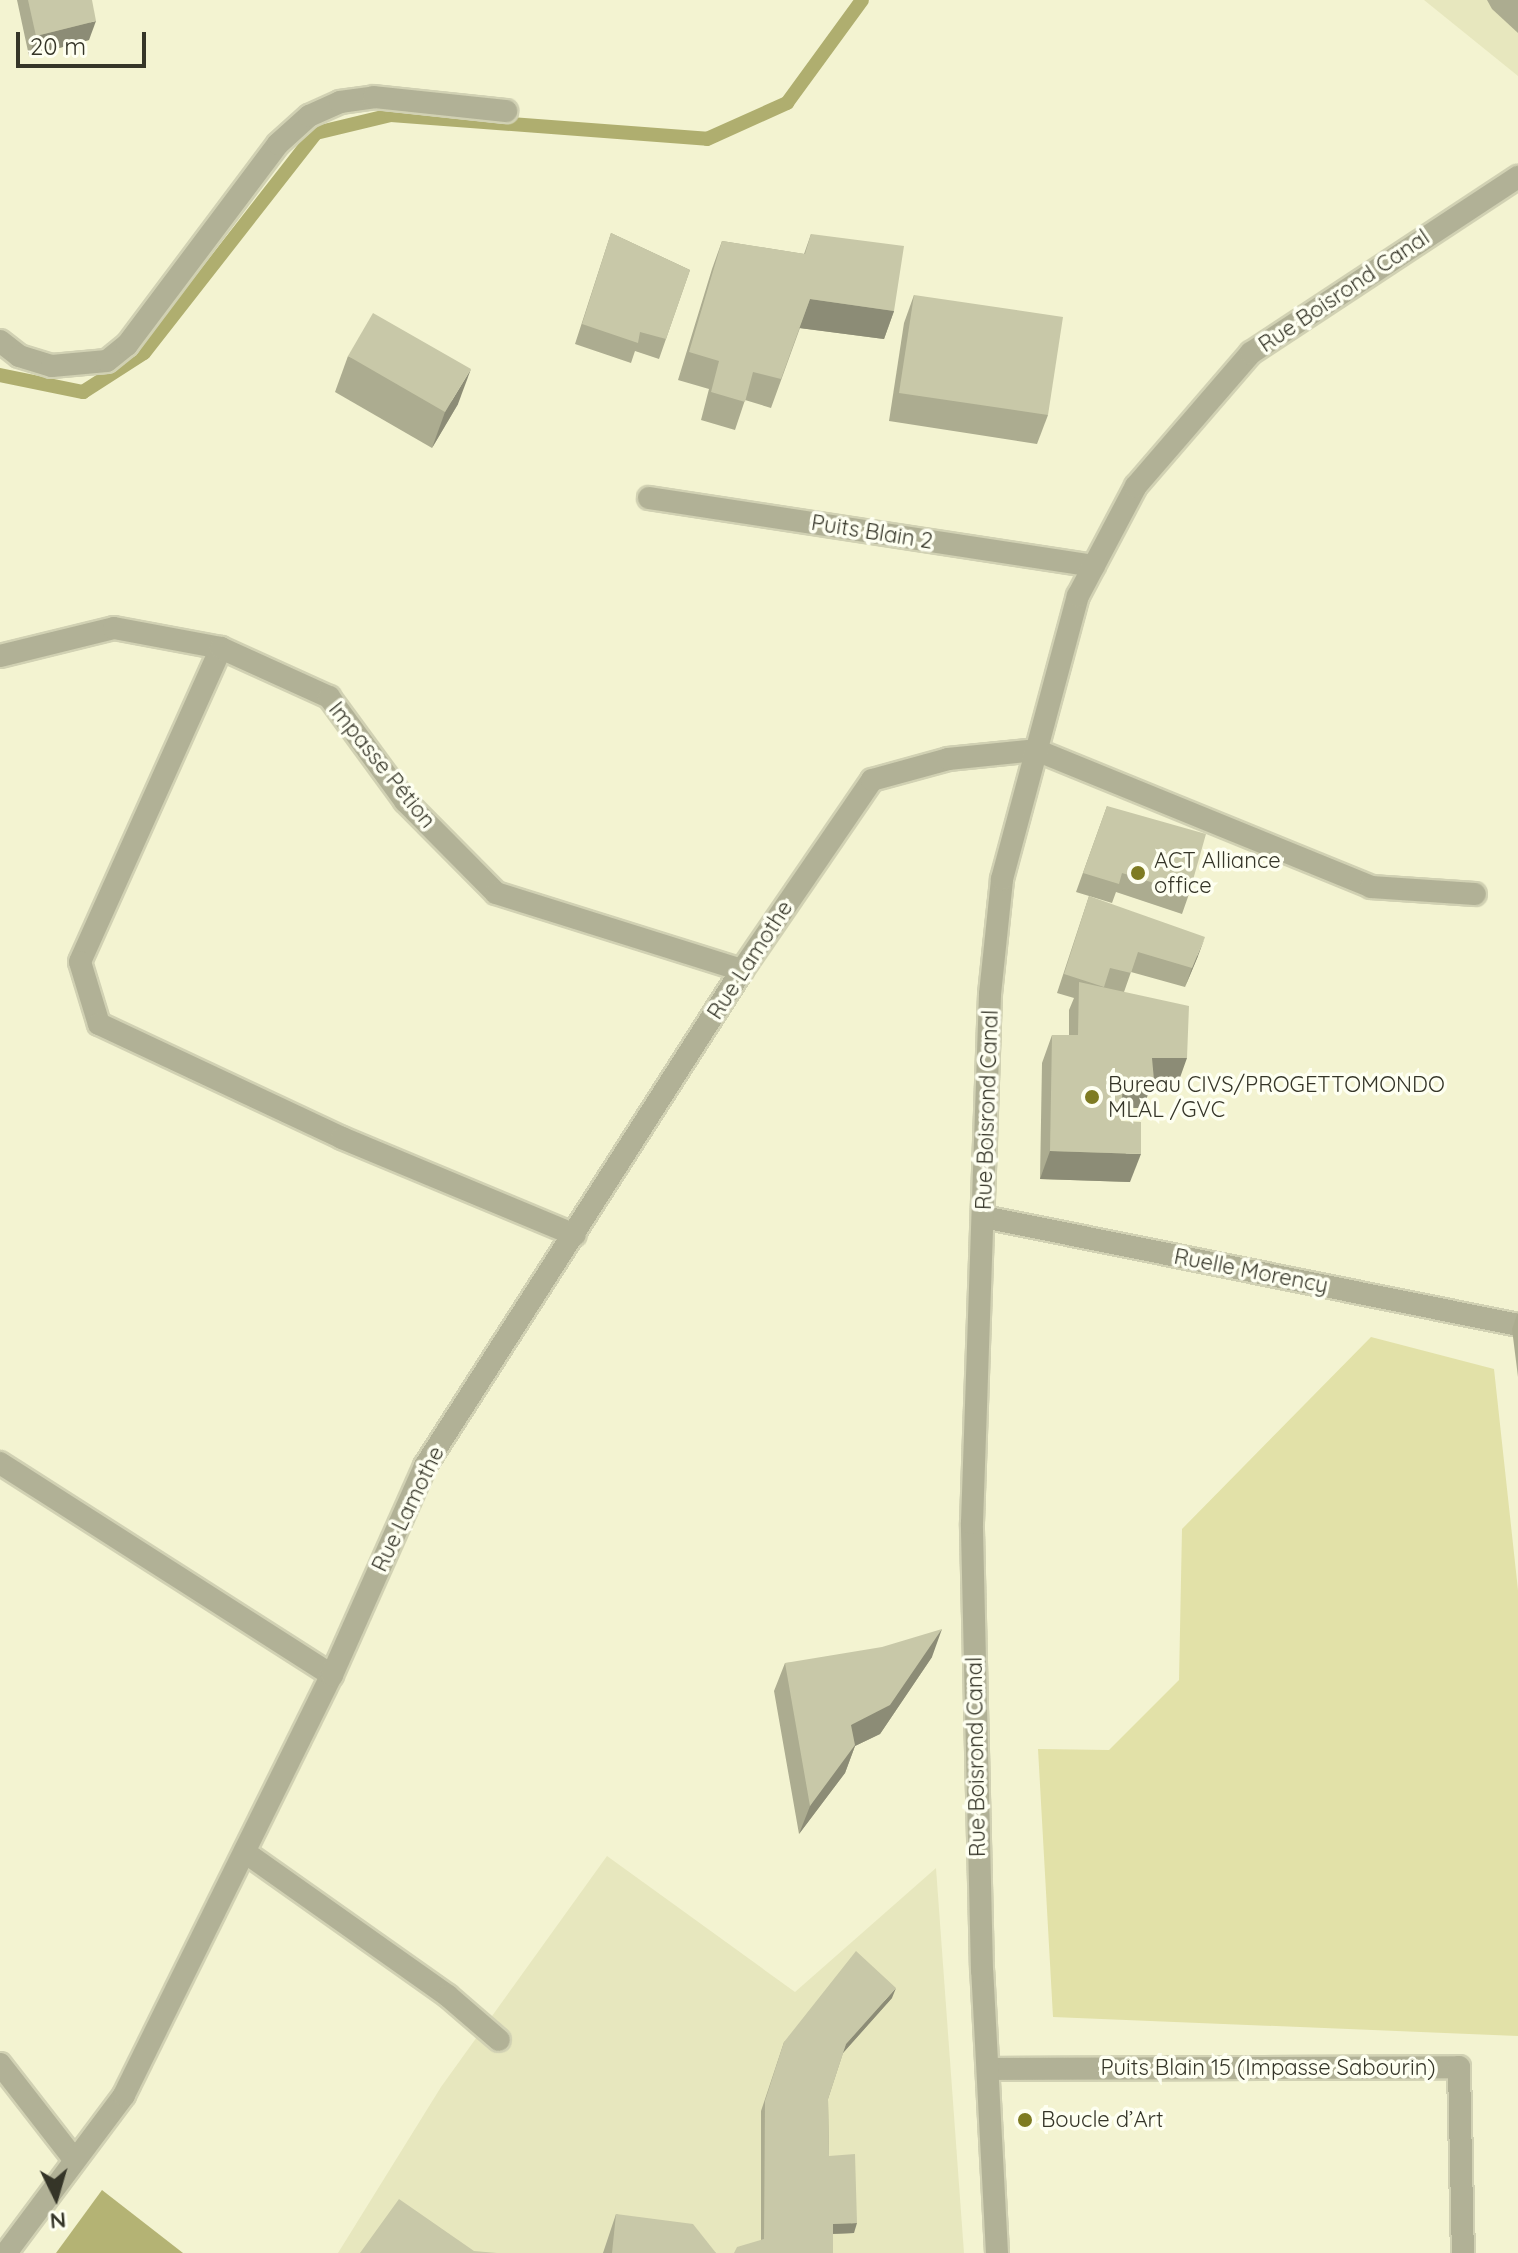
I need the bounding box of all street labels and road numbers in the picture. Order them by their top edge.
street label: Rue Boisrond Canal [1254,224,1434,358]
street label: Puits Blain 2 [809,509,935,555]
street label: Impasse Pétion [323,697,441,833]
street label: Rue Lamothe [702,896,798,1024]
street label: Rue Boisrond Canal [970,1009,1004,1211]
street label: Ruelle Morency [1172,1243,1330,1299]
street label: Rue Lamothe [366,1442,450,1576]
street label: Rue Boisrond Canal [961,1657,991,1857]
street label: Puits Blain 15 (Impasse Sabourin) [1100,2055,1436,2081]

